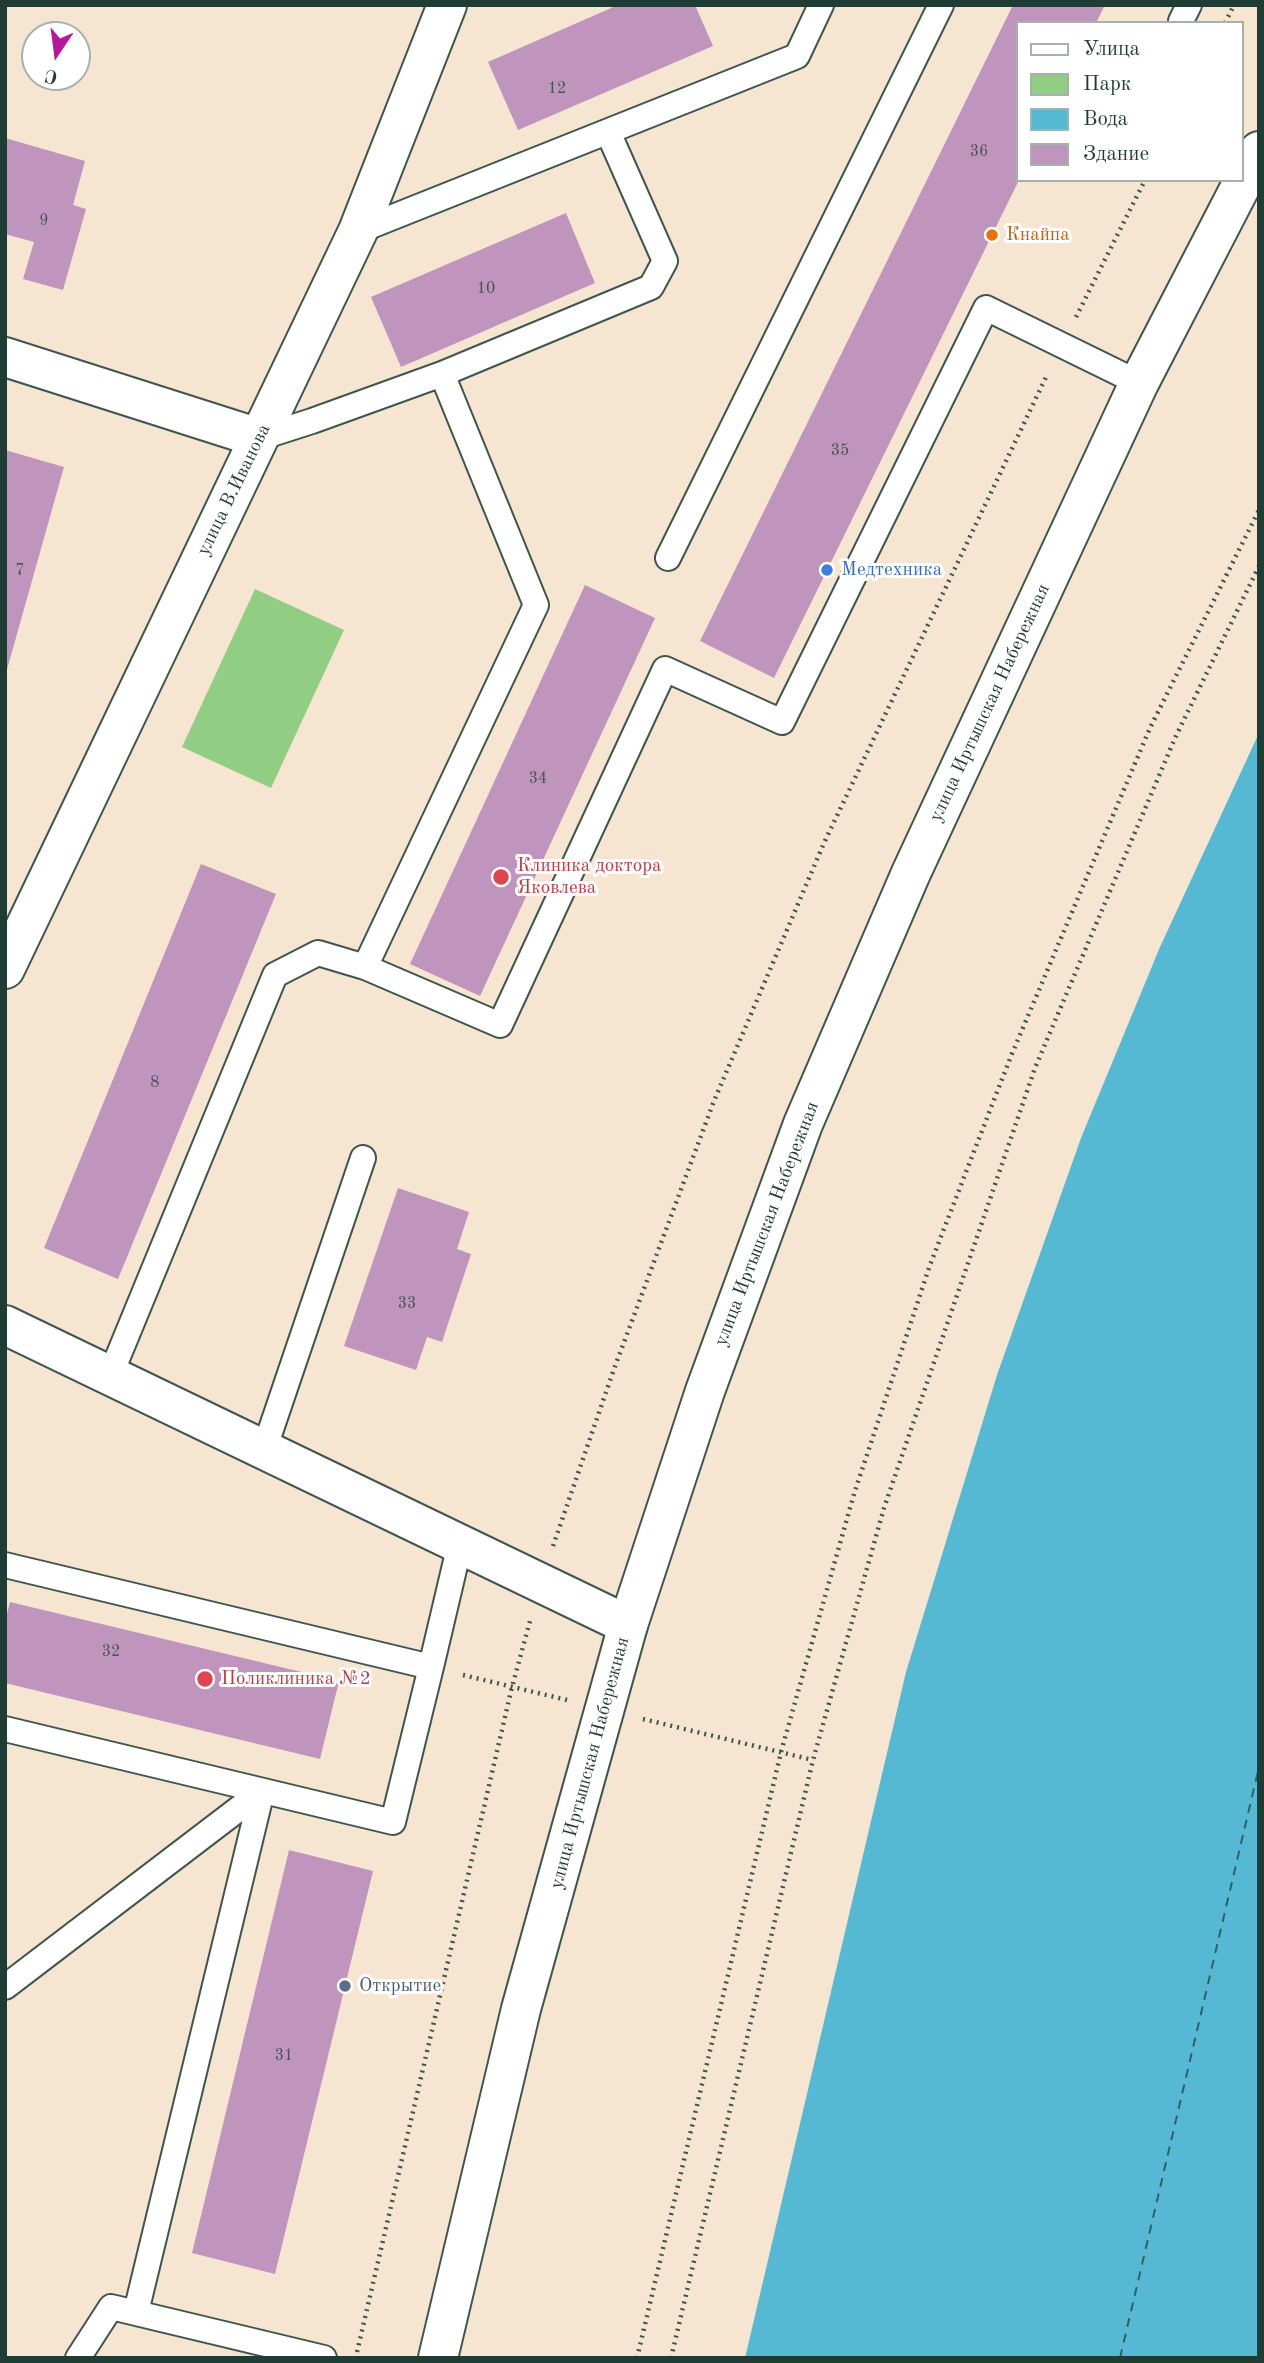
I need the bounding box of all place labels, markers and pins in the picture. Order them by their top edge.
place label: Кнайпа [1006,224,1070,246]
marker: Кнайпа [984,227,1000,243]
place label: Медтехника [841,559,942,581]
marker: Медтехника [819,562,835,578]
place label: Клиника доктора Яковлева [517,855,661,899]
marker: Клиника доктора Яковлева [491,867,511,887]
place label: Поликлиника №2 [221,1668,371,1690]
marker: Поликлиника №2 [195,1669,215,1689]
place label: Открытие [359,1975,441,1997]
marker: Открытие [337,1978,353,1994]

